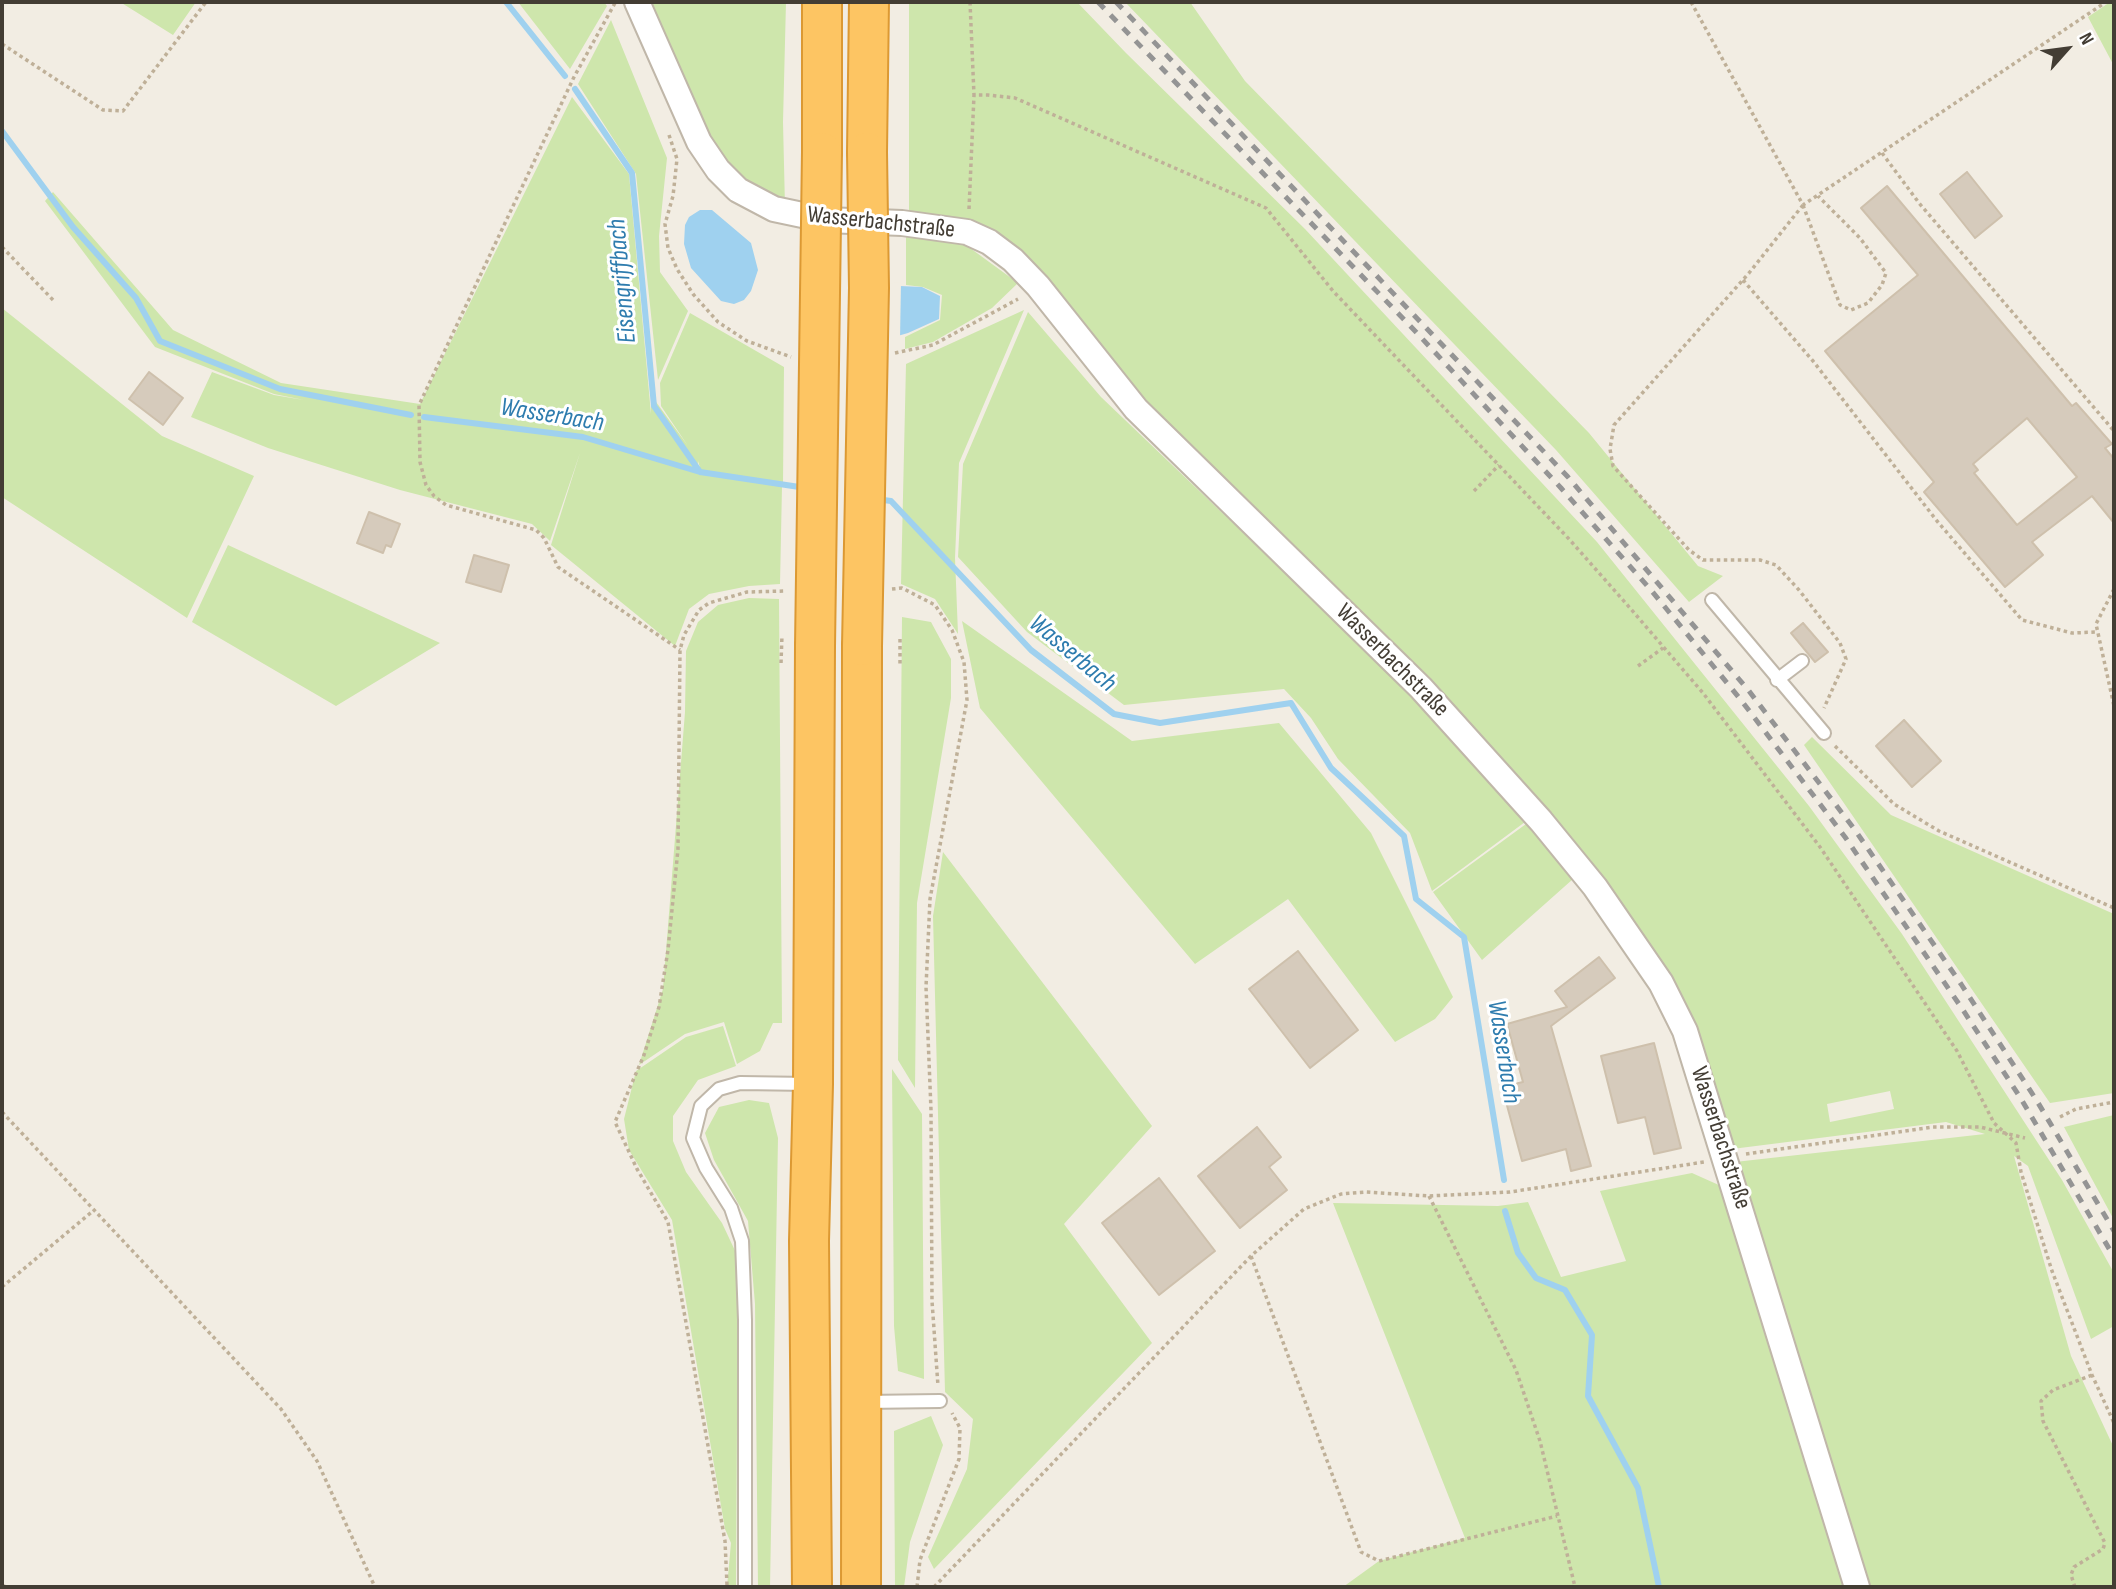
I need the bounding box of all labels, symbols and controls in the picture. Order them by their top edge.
north arrow [2032,14,2102,84]
text: N [2073,29,2099,49]
street label: Wasserbachstraße [806,201,956,245]
water label: Eisengriffbach [602,218,644,344]
water label: Wasserbach [498,392,606,440]
street label: Wasserbachstraße [1329,598,1455,724]
water label: Wasserbach [1022,609,1122,699]
water label: Wasserbach [1479,998,1527,1106]
street label: Wasserbachstraße [1683,1063,1757,1213]

